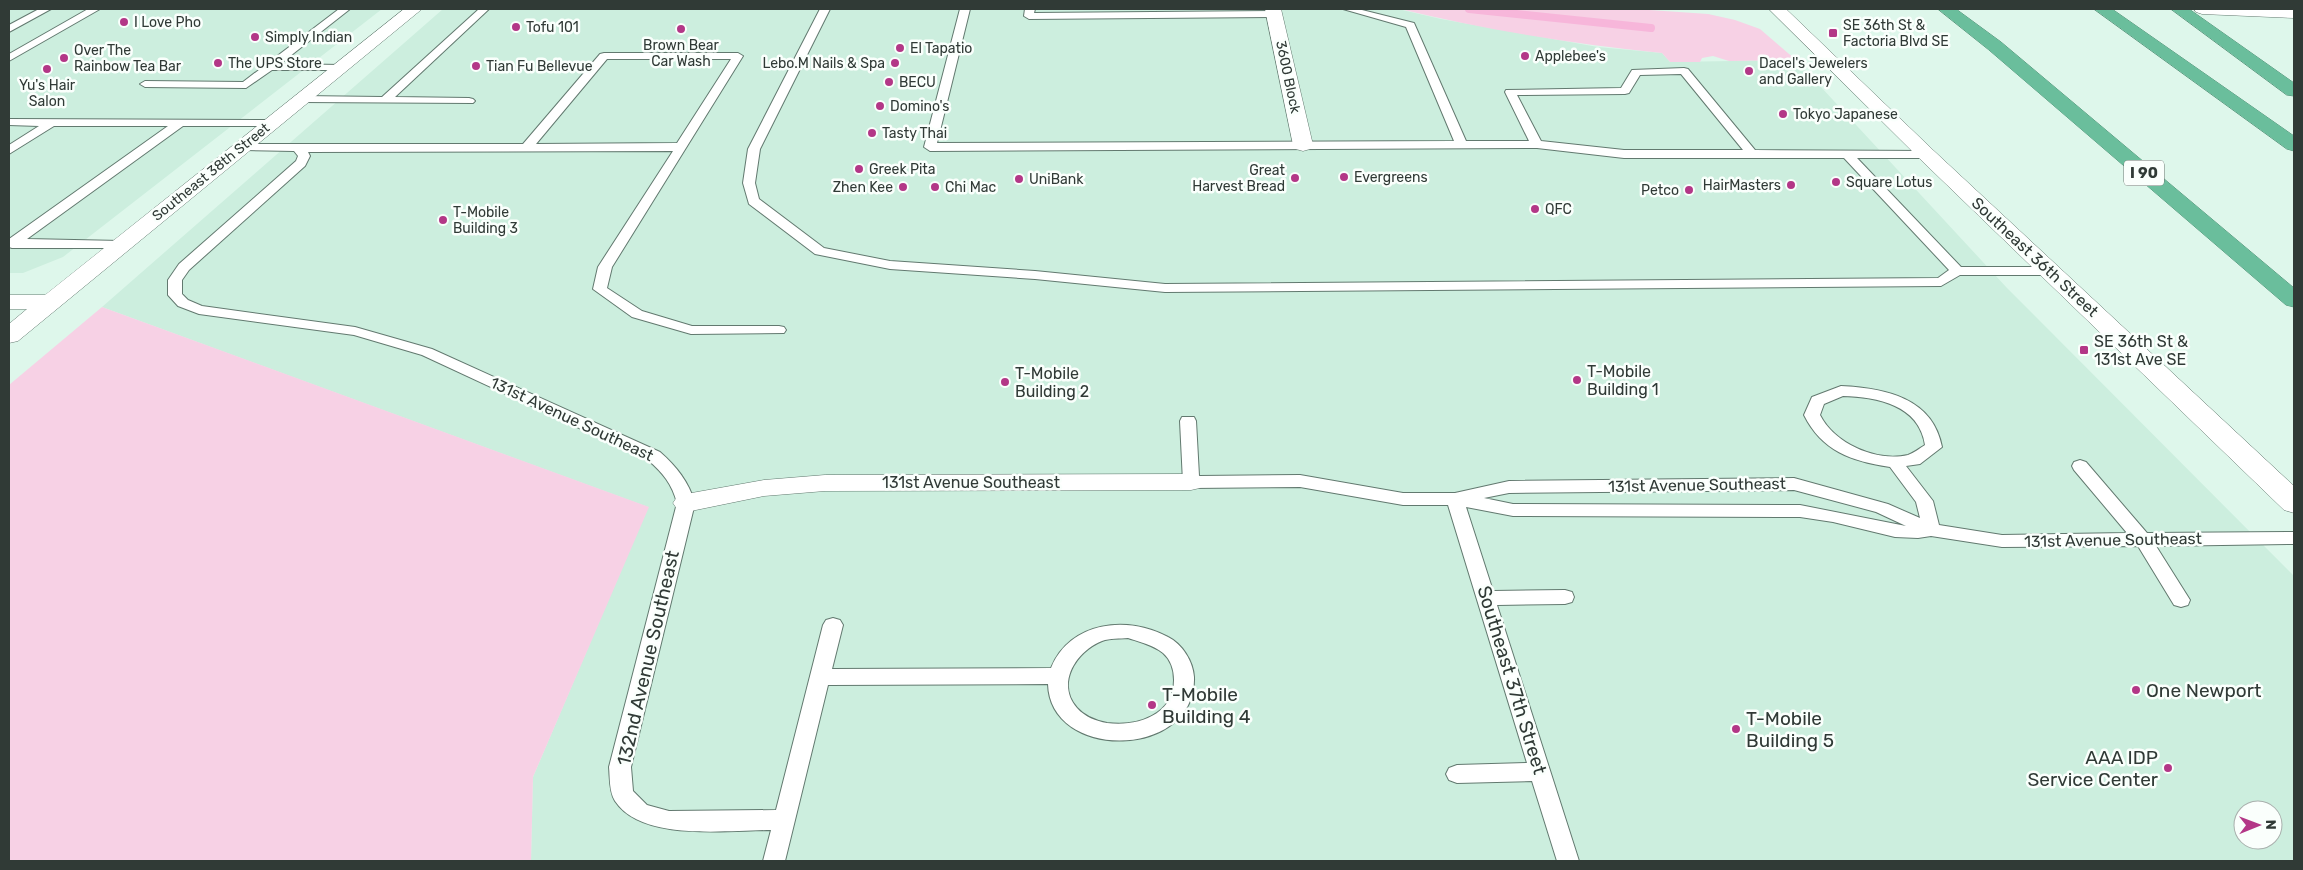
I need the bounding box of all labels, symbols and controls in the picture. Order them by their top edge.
place label: I Love Pho [134,14,201,31]
marker: I Love Pho [118,16,130,28]
place label: SE 36th St & Factoria Blvd SE [1843,17,1949,50]
place label: Tofu 101 [526,19,579,36]
marker: Tofu 101 [510,21,522,33]
marker: Brown Bear Car Wash [675,23,687,35]
marker: SE 36th St & Factoria Blvd SE [1827,27,1839,39]
place label: Simply Indian [265,29,352,46]
marker: Simply Indian [249,31,261,43]
place label: Brown Bear Car Wash [643,37,720,70]
street label: 3600 Block [1272,39,1304,116]
place label: El Tapatio [910,40,972,57]
place label: Over The Rainbow Tea Bar [74,42,182,75]
marker: El Tapatio [894,42,906,54]
place label: Applebee's [1535,48,1606,65]
marker: Applebee's [1519,50,1531,62]
marker: Over The Rainbow Tea Bar [58,52,70,64]
place label: The UPS Store [228,55,322,72]
place label: Lebo.M Nails & Spa [762,55,885,72]
place label: Dacel's Jewelers and Gallery [1759,55,1868,88]
marker: The UPS Store [212,57,224,69]
marker: Lebo.M Nails & Spa [889,57,901,69]
place label: Tian Fu Bellevue [486,58,593,75]
marker: Tian Fu Bellevue [470,60,482,72]
marker: Yu's Hair Salon [41,63,53,75]
marker: Dacel's Jewelers and Gallery [1743,65,1755,77]
place label: BECU [899,74,936,91]
marker: BECU [883,76,895,88]
place label: Yu's Hair Salon [19,77,76,110]
place label: Domino's [890,98,950,115]
marker: Domino's [874,100,886,112]
place label: Tokyo Japanese [1793,106,1898,123]
marker: Tokyo Japanese [1777,108,1789,120]
street label: Southeast 38th Street [149,119,273,225]
place label: Tasty Thai [882,125,947,142]
marker: Tasty Thai [866,127,878,139]
road number: I 90 [2124,160,2164,186]
place label: Greek Pita [869,161,936,178]
place label: Great Harvest Bread [1192,162,1286,195]
marker: Greek Pita [853,163,865,175]
place label: Evergreens [1354,169,1428,186]
place label: UniBank [1029,171,1084,188]
marker: Evergreens [1338,171,1350,183]
marker: Great Harvest Bread [1289,172,1301,184]
marker: UniBank [1013,173,1025,185]
place label: Square Lotus [1846,174,1932,191]
marker: Square Lotus [1830,176,1842,188]
place label: HairMasters [1703,177,1781,194]
place label: Zhen Kee [833,179,893,196]
place label: Chi Mac [945,179,997,196]
marker: HairMasters [1785,179,1797,191]
marker: Zhen Kee [897,181,909,193]
marker: Chi Mac [929,181,941,193]
place label: Petco [1641,182,1679,199]
marker: Petco [1683,184,1695,196]
street label: Southeast 36th Street [1968,193,2102,321]
place label: QFC [1545,201,1572,218]
marker: QFC [1529,203,1541,215]
place label: T-Mobile Building 3 [453,204,518,237]
marker: T-Mobile Building 3 [437,214,449,226]
place label: SE 36th St & 131st Ave SE [2094,332,2188,369]
marker: SE 36th St & 131st Ave SE [2078,344,2090,356]
place label: T-Mobile Building 1 [1587,362,1659,399]
place label: T-Mobile Building 2 [1015,364,1089,401]
street label: 131st Avenue Southeast [487,373,657,465]
marker: T-Mobile Building 1 [1571,374,1583,386]
marker: T-Mobile Building 2 [999,376,1011,388]
street label: 131st Avenue Southeast [882,473,1060,492]
street label: 131st Avenue Southeast [1608,474,1786,496]
street label: 131st Avenue Southeast [2024,529,2202,551]
street label: 132nd Avenue Southeast [612,548,684,768]
street label: Southeast 37th Street [1472,583,1552,778]
place label: One Newport [2146,679,2262,702]
place label: T-Mobile Building 4 [1162,683,1251,728]
marker: One Newport [2130,684,2142,696]
marker: T-Mobile Building 4 [1146,699,1158,711]
place label: T-Mobile Building 5 [1746,707,1834,752]
marker: T-Mobile Building 5 [1730,723,1742,735]
place label: AAA IDP Service Center [2027,746,2159,791]
marker: AAA IDP Service Center [2162,762,2174,774]
north arrow [2233,800,2283,850]
text: N [2262,820,2279,830]

